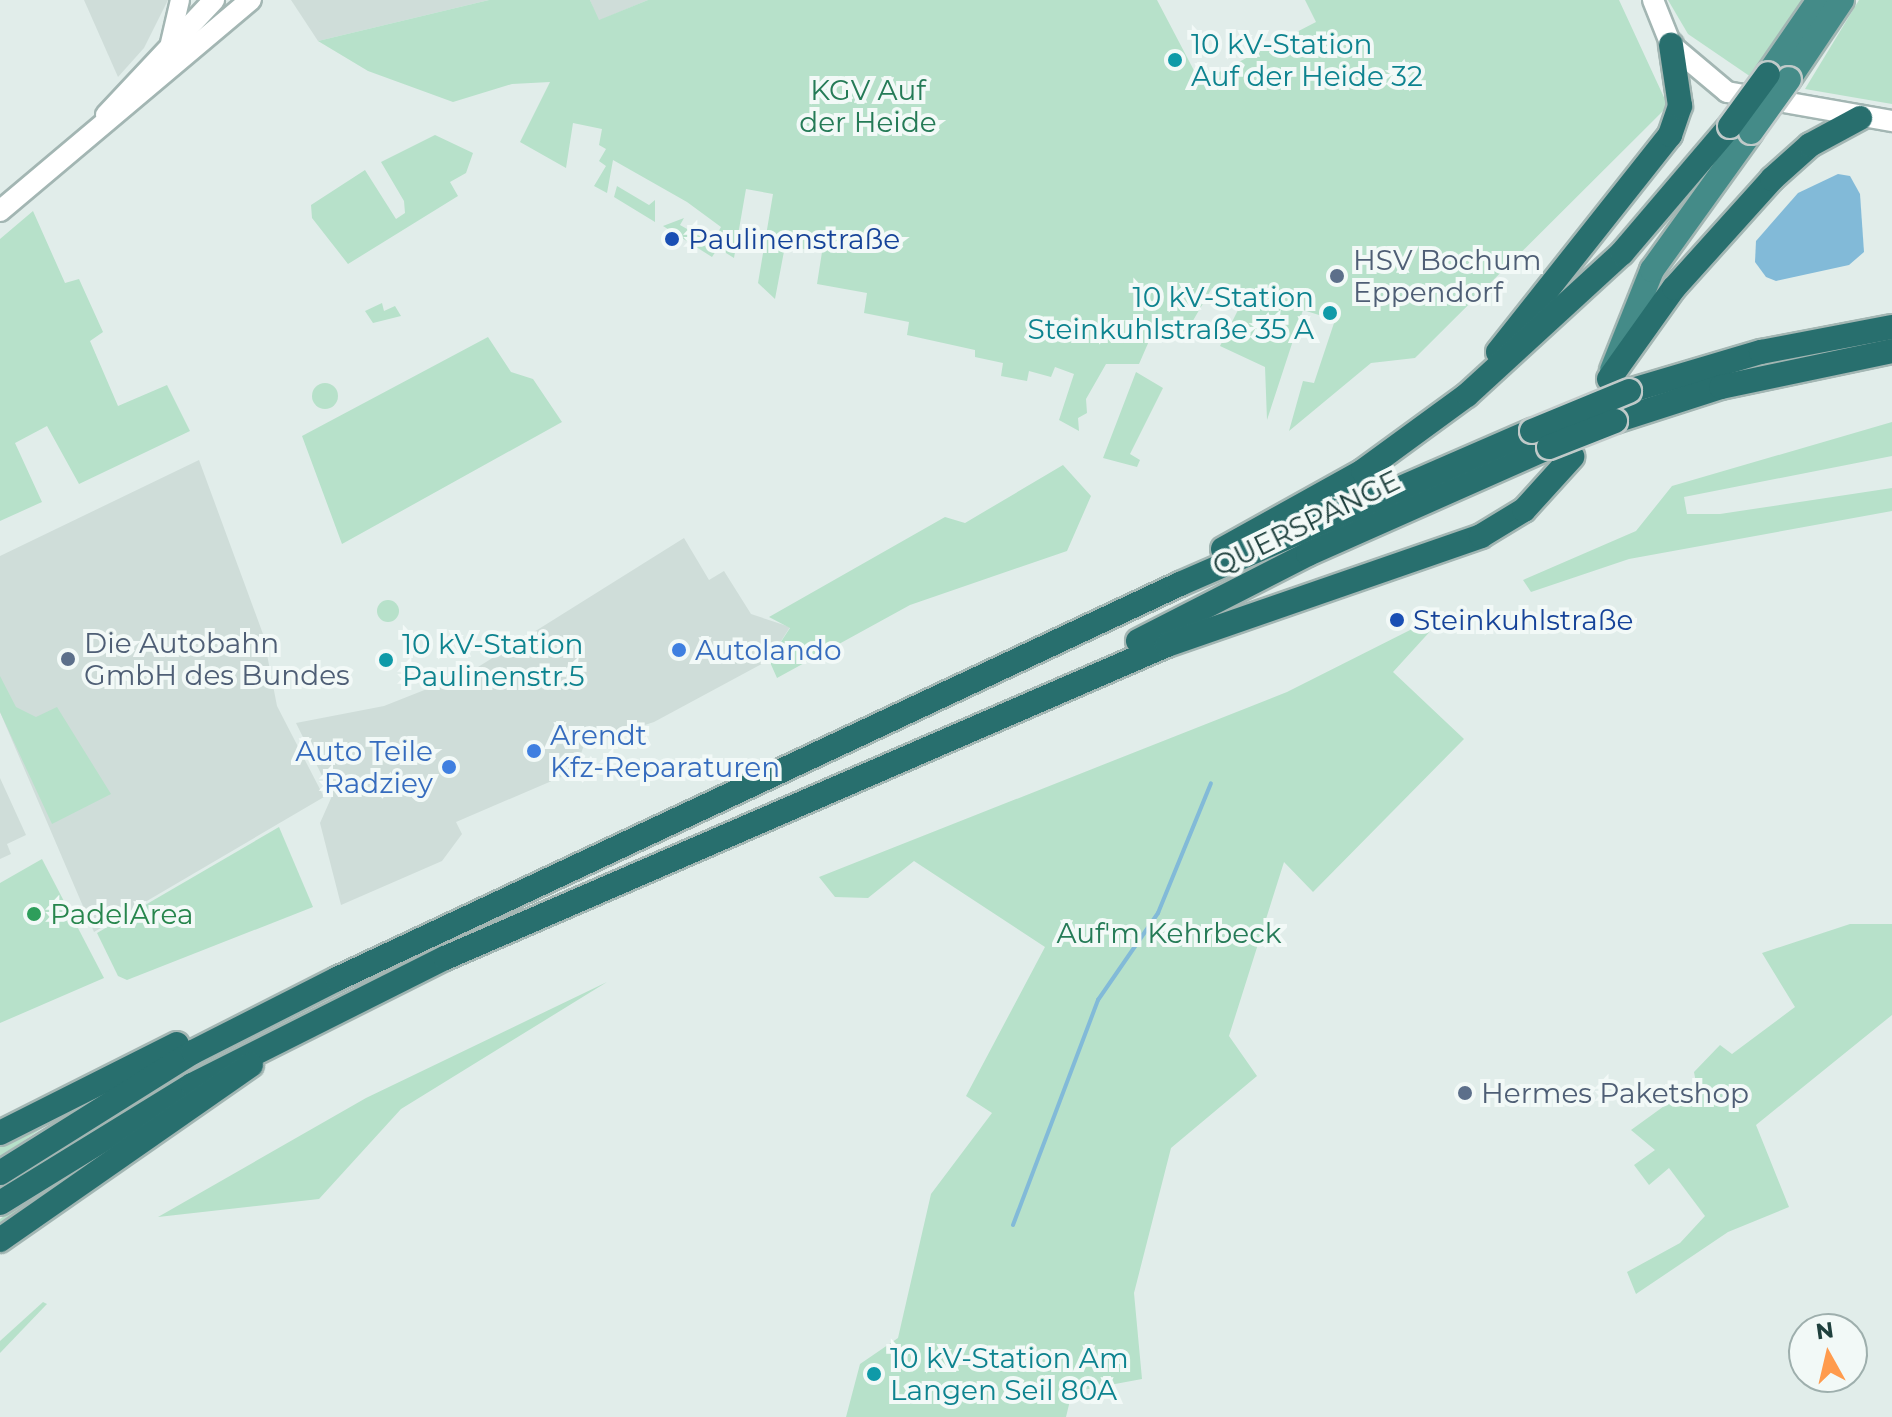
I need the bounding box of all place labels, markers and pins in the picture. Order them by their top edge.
place label: 10 kV-Station Auf der Heide 32 [1191,27,1423,93]
marker: 10 kV-Station Auf der Heide 32 [1166,51,1184,69]
place label: Paulinenstraße [688,222,900,256]
marker: Paulinenstraße [663,230,681,248]
place label: HSV Bochum Eppendorf [1353,243,1542,309]
marker: HSV Bochum Eppendorf [1328,267,1346,285]
place label: 10 kV-Station Steinkuhlstraße 35 A [1027,280,1314,346]
marker: 10 kV-Station Steinkuhlstraße 35 A [1321,304,1339,322]
place label: Steinkuhlstraße [1413,603,1633,637]
marker: Steinkuhlstraße [1388,611,1406,629]
place label: Die Autobahn GmbH des Bundes [84,626,350,692]
place label: 10 kV-Station Paulinenstr.5 [402,627,585,693]
place label: Autolando [695,633,842,667]
marker: Autolando [670,641,688,659]
marker: Die Autobahn GmbH des Bundes [59,650,77,668]
marker: 10 kV-Station Paulinenstr.5 [377,651,395,669]
place label: Arendt Kfz-Reparaturen [550,718,780,784]
place label: Auto Teile Radziey [295,734,433,800]
marker: Arendt Kfz-Reparaturen [525,742,543,760]
marker: Auto Teile Radziey [440,758,458,776]
place label: PadelArea [50,897,194,931]
marker: PadelArea [25,905,43,923]
place label: Hermes Paketshop [1481,1076,1749,1110]
marker: Hermes Paketshop [1456,1084,1474,1102]
place label: 10 kV-Station Am Langen Seil 80A [890,1341,1129,1407]
marker: 10 kV-Station Am Langen Seil 80A [865,1365,883,1383]

